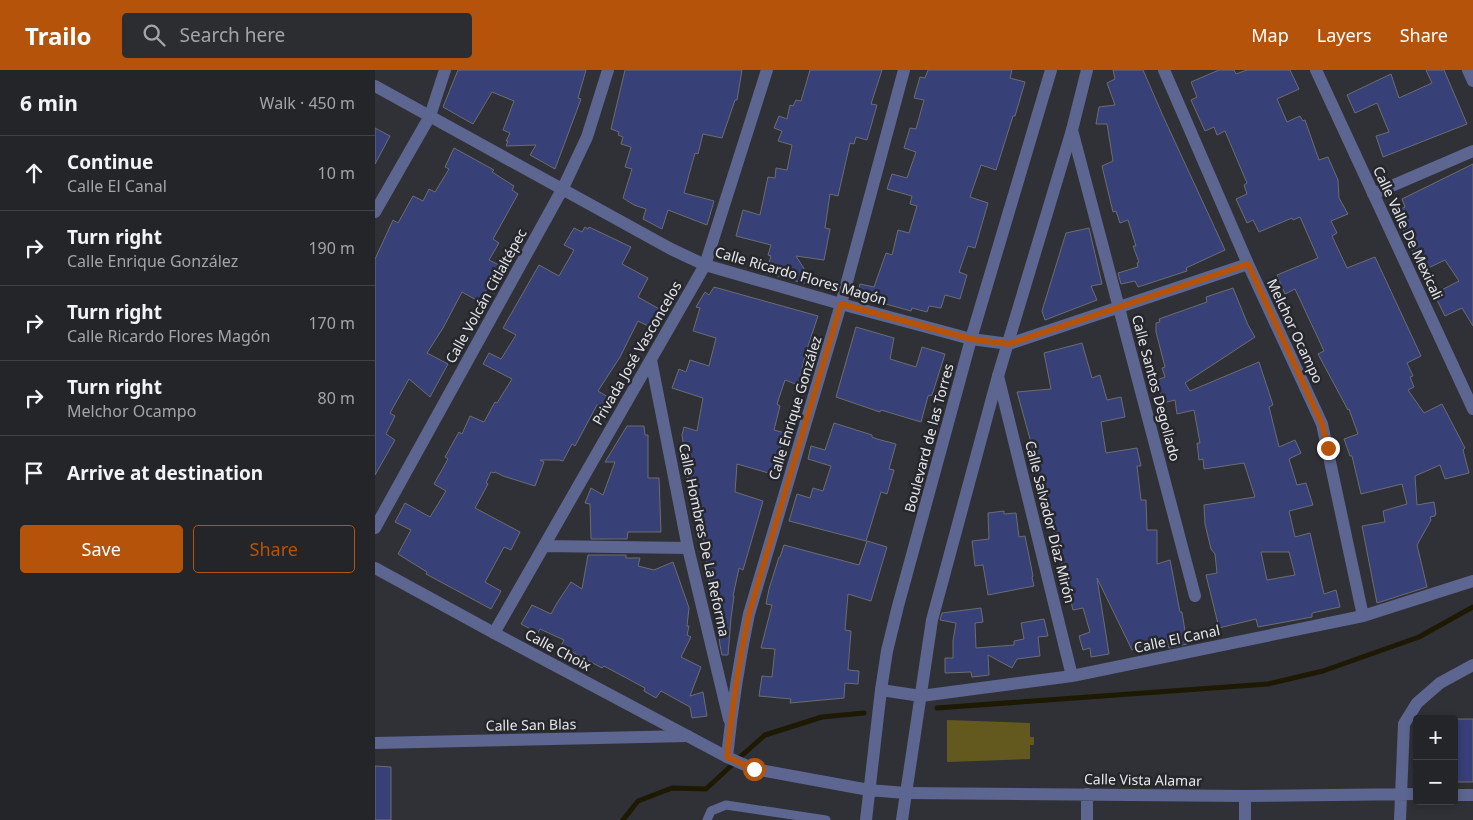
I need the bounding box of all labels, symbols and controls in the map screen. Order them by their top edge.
search box [122,13,472,58]
text: Trailo [25,19,92,52]
icon: search [140,21,168,49]
text: Search here [180,22,285,48]
text: Map [1251,23,1289,47]
text: Layers [1317,23,1372,47]
text: Share [1400,23,1448,47]
text: 6 min [20,89,78,117]
text: Walk · 450 m [260,92,355,114]
text: Continue [67,149,153,175]
icon: ahead [20,159,48,187]
text: 10 m [318,162,355,184]
street label: Calle Valle De Mexicali [1369,163,1448,303]
text: Calle El Canal [67,175,167,197]
text: Turn right [67,224,162,250]
street label: Calle Volcán Citlaltépec [441,225,531,367]
icon: right [20,234,48,262]
text: 190 m [308,237,355,259]
street label: Calle Ricardo Flores Magón [713,242,889,309]
text: Calle Enrique González [67,250,238,272]
street label: Melchor Ocampo [1263,275,1328,386]
street label: Privada José Vasconcelos [587,277,686,428]
text: Turn right [67,299,162,325]
icon: right [20,309,48,337]
text: 170 m [308,312,355,334]
street label: Calle Santos Degollado [1128,313,1185,463]
text: Calle Ricardo Flores Magón [67,325,270,347]
street label: Calle Enrique González [764,333,826,482]
street label: Boulevard de las Torres [900,361,958,514]
text: Turn right [67,374,162,400]
icon: right [20,384,48,412]
text: 80 m [318,387,355,409]
text: Melchor Ocampo [67,400,196,422]
route end [1317,437,1340,460]
street label: Calle Salvador Díaz Mirón [1021,439,1080,605]
street label: Calle Hombres De La Reforma [675,442,734,638]
icon: arrive [20,459,48,487]
text: Arrive at destination [67,460,263,486]
button: Save [20,525,183,573]
button: Share [193,525,355,573]
street label: Calle El Canal [1132,620,1222,657]
street label: Calle Choix [522,624,595,675]
street label: Calle San Blas [486,714,577,735]
map controls [1413,715,1458,805]
button: + [1413,715,1458,760]
route start [743,758,766,781]
button: − [1413,760,1458,805]
street label: Calle Vista Alamar [1084,769,1202,790]

